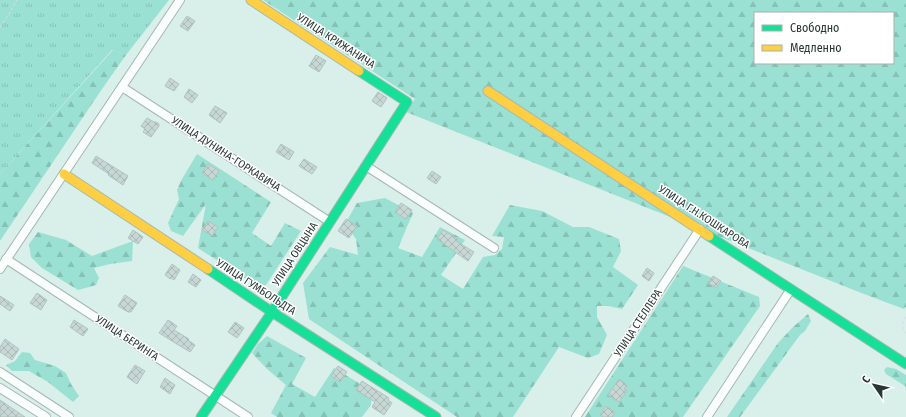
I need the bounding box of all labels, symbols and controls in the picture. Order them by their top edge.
street label: УЛИЦА КРИЖАНИЧА [294,10,378,71]
legend [754,12,894,64]
text: Свободно [790,21,839,35]
text: Медленно [790,41,842,55]
street label: УЛИЦА ДУНИНА-ГОРКАВИЧА [168,113,283,194]
street label: УЛИЦА Г.Н.КОШКАРОВА [655,182,752,251]
street label: УЛИЦА ОВЦЫНА [269,219,321,289]
street label: УЛИЦА ГУМБОЛЬДТА [213,256,298,318]
street label: УЛИЦА СТЕЛЛЕРА [611,287,665,360]
street label: УЛИЦА БЕРИНГА [92,312,161,363]
north arrow [854,365,894,405]
text: С [859,373,873,386]

